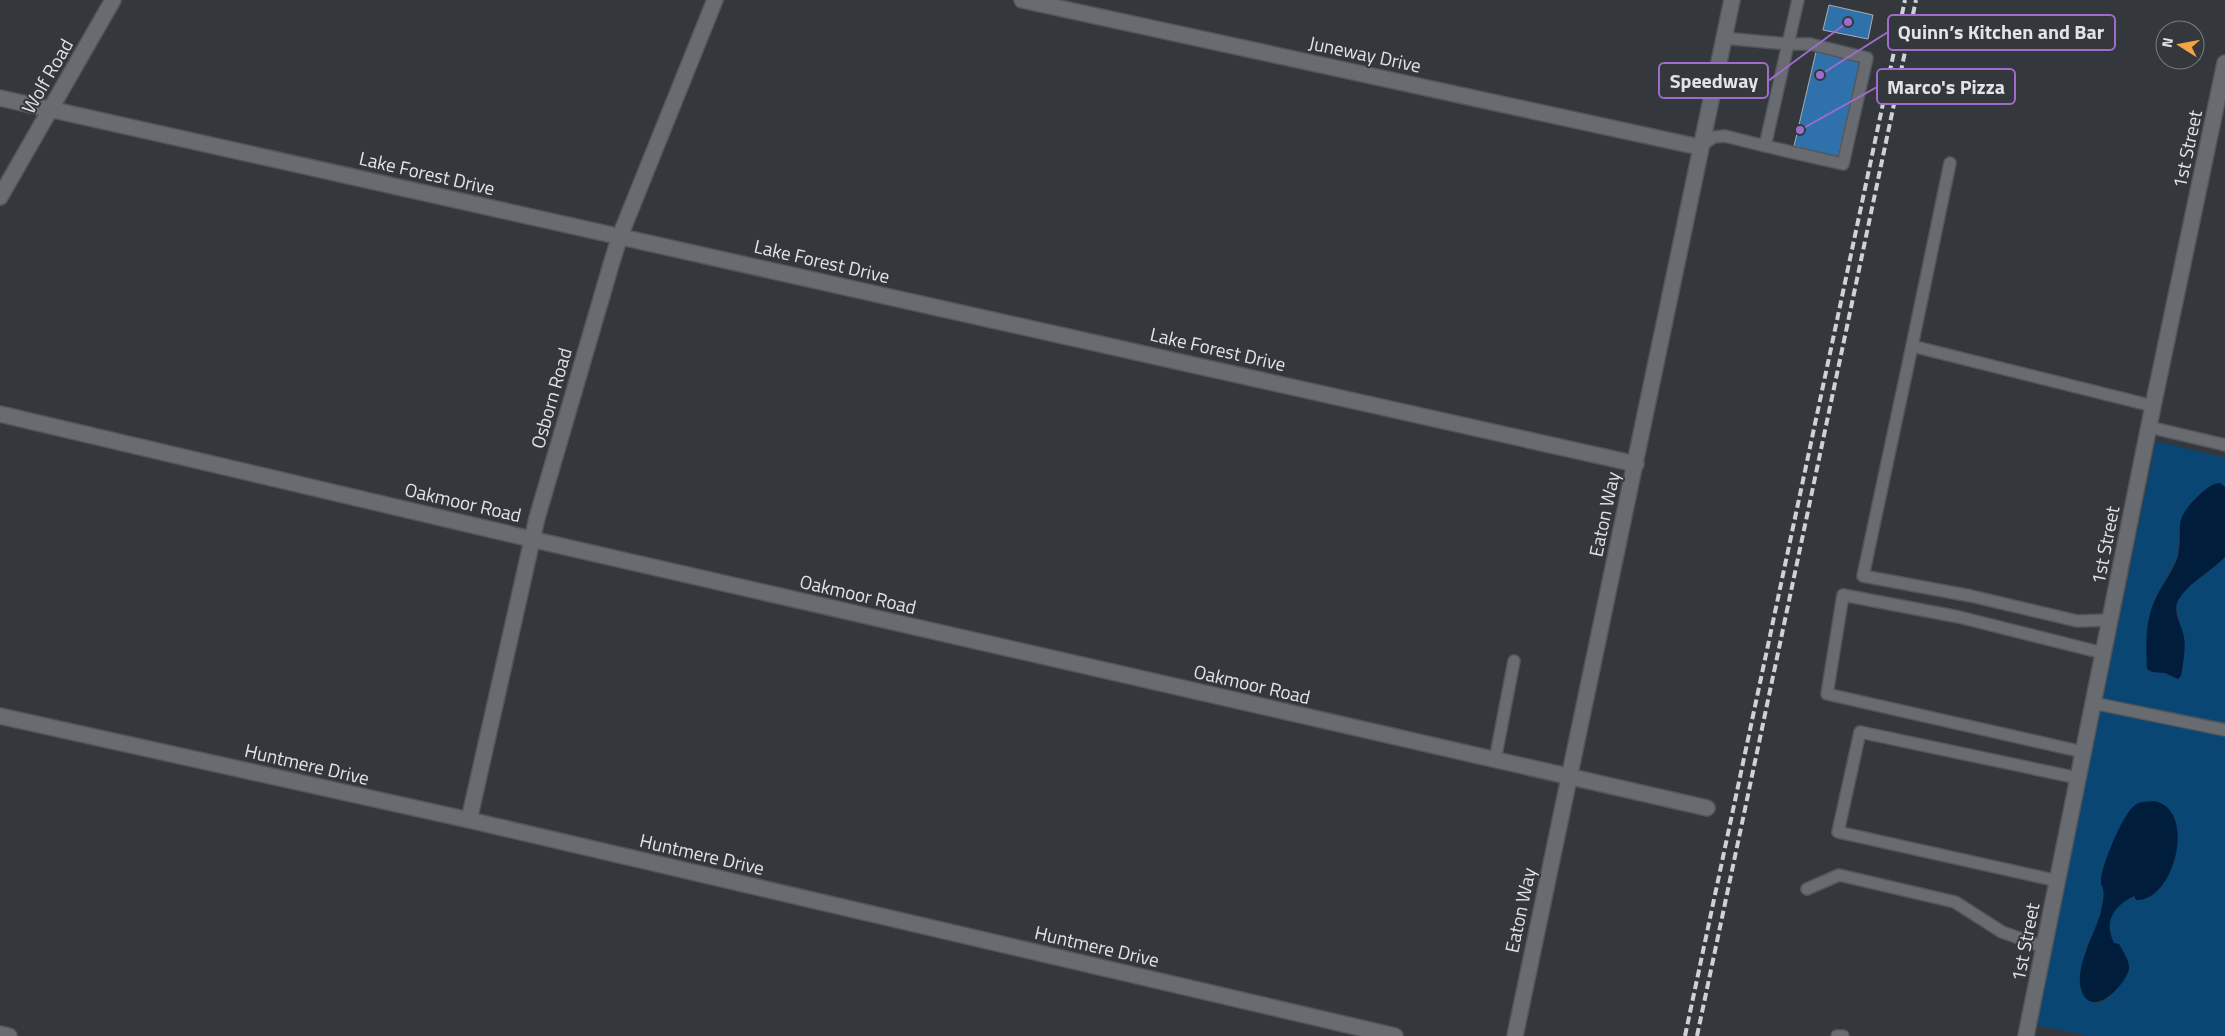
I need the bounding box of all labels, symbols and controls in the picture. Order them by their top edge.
callout: Quinn’s Kitchen and Bar [1888,15,2115,50]
text: Quinn’s Kitchen and Bar [1898,16,2105,47]
north arrow [2155,20,2205,70]
street label: Juneway Drive [1306,27,1424,80]
street label: Wolf Road [13,33,80,119]
text: N [2156,36,2178,49]
callout: Speedway [1659,63,1768,98]
text: Speedway [1670,65,1758,96]
callout: Marco's Pizza [1877,69,2015,104]
text: Marco's Pizza [1887,71,2005,102]
street label: 1st Street [2164,107,2209,191]
street label: Lake Forest Drive [357,143,498,202]
street label: Lake Forest Drive [752,231,893,290]
street label: Lake Forest Drive [1148,319,1289,378]
street label: Osborn Road [522,344,579,452]
street label: Eaton Way [1580,469,1627,559]
street label: Oakmoor Road [402,474,524,529]
street label: 1st Street [2083,503,2126,587]
street label: Oakmoor Road [797,566,919,621]
street label: Oakmoor Road [1191,656,1313,711]
street label: Huntmere Drive [242,735,372,792]
street label: Huntmere Drive [637,825,767,882]
street label: Eaton Way [1496,865,1543,955]
street label: 1st Street [2003,900,2046,984]
street label: Huntmere Drive [1032,917,1162,974]

